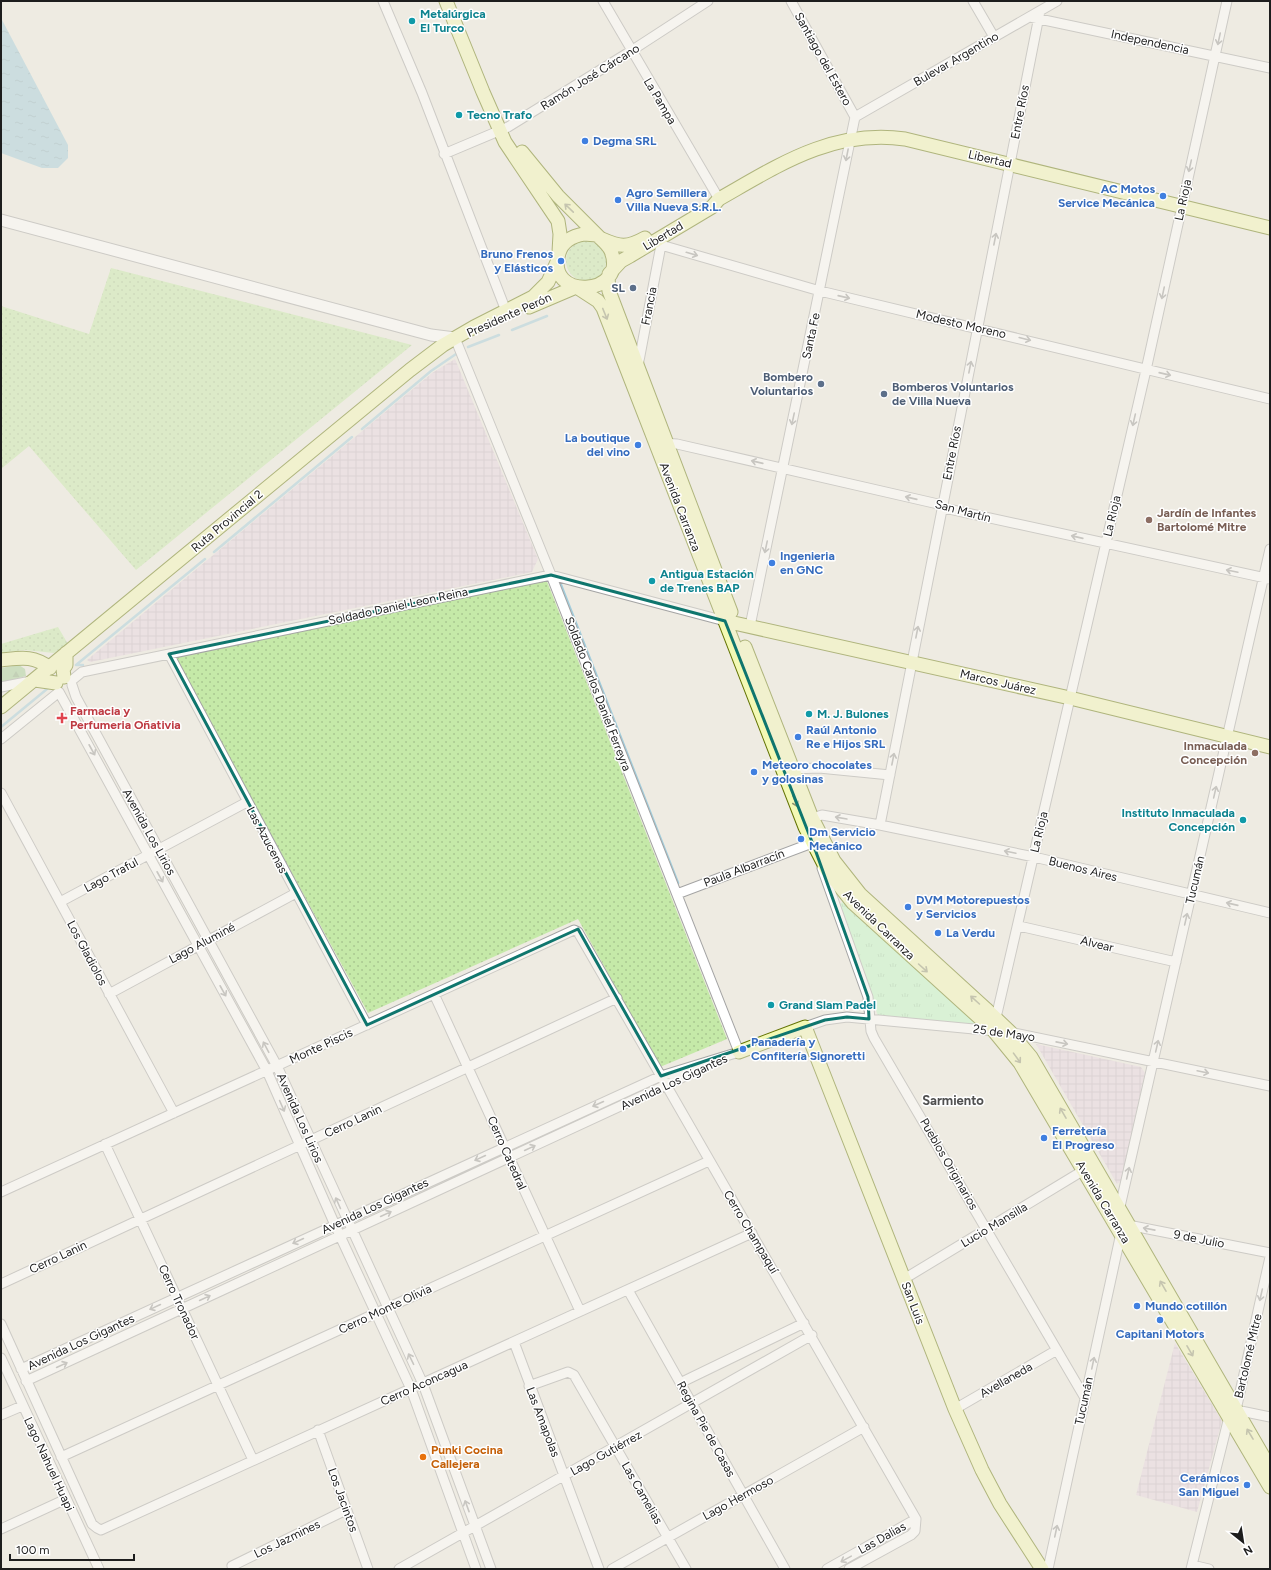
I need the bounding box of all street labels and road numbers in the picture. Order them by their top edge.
street label: Santiago del Estero [792,10,854,108]
street label: Independencia [1110,27,1190,57]
street label: Bulevar Argentino [911,29,1001,89]
street label: Ramón José Cárcano [538,41,642,113]
street label: La Pampa [641,75,679,127]
street label: Entre Ríos [1008,83,1032,140]
street label: Libertad [967,147,1013,171]
street label: La Rioja [1172,178,1194,222]
street label: Libertad [640,219,686,253]
street label: Francia [638,286,660,326]
street label: Presidente Perón [464,290,554,340]
street label: Modesto Moreno [915,307,1007,341]
street label: Santa Fe [799,311,823,360]
street label: Entre Ríos [940,424,964,481]
street label: Avenida Carranza [657,461,703,553]
street label: Ruta Provincial 2 [188,487,266,555]
street label: La Rioja [1100,494,1124,538]
street label: San Martín [933,497,993,525]
street label: Soldado Daniel Leon Reina [327,584,469,628]
street label: Soldado Carlos Daniel Ferreyra [562,615,634,773]
street label: Marcos Juárez [959,666,1038,698]
street label: Avenida Los Lirios [120,786,179,878]
street label: Las Azucenas [244,804,291,876]
street label: La Rioja [1027,810,1051,854]
street label: Paula Albarracín [702,846,787,890]
street label: Buenos Aires [1047,854,1119,884]
street label: Tucumán [1183,854,1207,905]
street label: Lago Traful [82,855,140,895]
street label: Avenida Carranza [840,887,918,963]
street label: Los Gladiolos [64,918,110,988]
street label: Lago Aluminé [166,919,238,966]
street label: Alvear [1079,933,1115,955]
street label: 25 de Mayo [972,1022,1036,1044]
street label: Monte Piscis [287,1025,355,1067]
street label: Avenida Los Gigantes [618,1051,730,1113]
street label: Avenida Los Lirios [274,1071,326,1165]
street label: Cerro Lanin [322,1101,384,1140]
street label: Cerro Catedral [485,1114,529,1192]
street label: Pueblos Originarios [917,1116,981,1213]
street label: Avenida Carranza [1073,1158,1133,1246]
street label: Avenida Los Gigantes [319,1175,431,1237]
street label: Cerro Champaquí [721,1188,782,1277]
street label: Lucio Mansilla [958,1200,1030,1250]
street label: 9 de Julio [1172,1227,1226,1251]
street label: Cerro Lanin [27,1237,89,1276]
street label: Cerro Tronador [156,1262,202,1342]
street label: San Luis [898,1280,928,1327]
street label: Cerro Monte Olivia [336,1281,434,1337]
street label: Avenida Los Gigantes [25,1311,137,1373]
street label: Bartolomé Mitre [1231,1312,1265,1400]
street label: Cerro Aconcagua [378,1358,470,1408]
street label: Avellaneda [977,1359,1035,1401]
street label: Tucumán [1072,1375,1096,1426]
street label: Regina Pie de Casas [674,1379,738,1480]
street label: Las Amapolas [523,1385,563,1459]
street label: Lago Nahuel Huapi [21,1415,77,1513]
street label: Lago Gutiérrez [568,1428,644,1478]
street label: Las Camelias [619,1459,666,1527]
street label: Los Jacintos [325,1466,361,1534]
street label: Lago Hermoso [700,1473,776,1523]
street label: Los Jazmines [252,1517,323,1561]
street label: Las Dalias [856,1519,909,1557]

